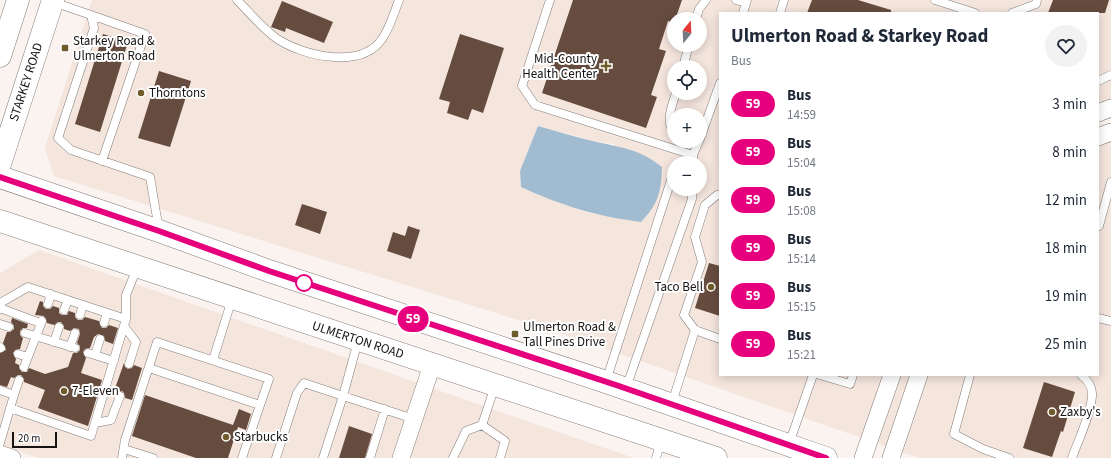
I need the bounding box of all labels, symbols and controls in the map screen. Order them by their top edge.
north arrow [667,12,707,52]
map controls [667,12,707,196]
text: Ulmerton Road & Starkey Road [731,23,988,50]
button: heart [1045,25,1087,67]
place label: Starkey Road & Ulmerton Road [73,32,155,65]
street label: STARKEY ROAD [5,40,47,124]
marker: Starkey Road & Ulmerton Road [60,43,70,53]
place label: Mid-County Health Center [522,50,597,83]
text: Bus [731,52,751,70]
marker: Mid-County Health Center [600,60,612,72]
button: locate [667,60,707,100]
place label: Thorntons [149,84,206,102]
text: Bus [787,85,811,106]
marker: Thorntons [136,88,146,98]
text: 59 [746,94,760,114]
text: 3 min [1052,94,1087,115]
text: 14:59 [787,106,816,124]
button: + [667,108,707,148]
text: Bus [787,133,811,154]
text: 59 [746,142,760,162]
text: 8 min [1052,142,1087,163]
text: 15:04 [787,154,816,172]
button: − [667,156,707,196]
text: Bus [787,181,811,202]
text: 59 [746,190,760,210]
text: 12 min [1045,190,1087,211]
text: 15:08 [787,202,816,220]
text: Bus [787,229,811,250]
text: 59 [746,238,760,258]
text: 18 min [1045,238,1087,259]
text: 15:14 [787,250,816,268]
unlabelled marker [295,274,313,292]
text: Bus [787,277,811,298]
place label: Taco Bell [654,278,703,296]
marker: Taco Bell [706,282,716,292]
text: 59 [746,286,760,306]
text: 19 min [1045,286,1087,307]
text: 15:15 [787,298,816,316]
line badge: 59 [395,306,431,332]
text: 59 [406,309,420,329]
street label: ULMERTON ROAD [310,317,406,363]
place label: Ulmerton Road & Tall Pines Drive [523,318,616,351]
text: Bus [787,325,811,346]
marker: Ulmerton Road & Tall Pines Drive [510,329,520,339]
text: 59 [746,334,760,354]
text: 25 min [1045,334,1087,355]
text: 15:21 [787,346,816,364]
place label: 7-Eleven [72,382,119,400]
marker: 7-Eleven [59,386,69,396]
place label: Zaxby's [1060,403,1101,421]
marker: Zaxby's [1047,407,1057,417]
place label: Starbucks [234,428,288,446]
scale bar [12,430,57,449]
text: 20 m [18,431,40,446]
marker: Starbucks [221,432,231,442]

